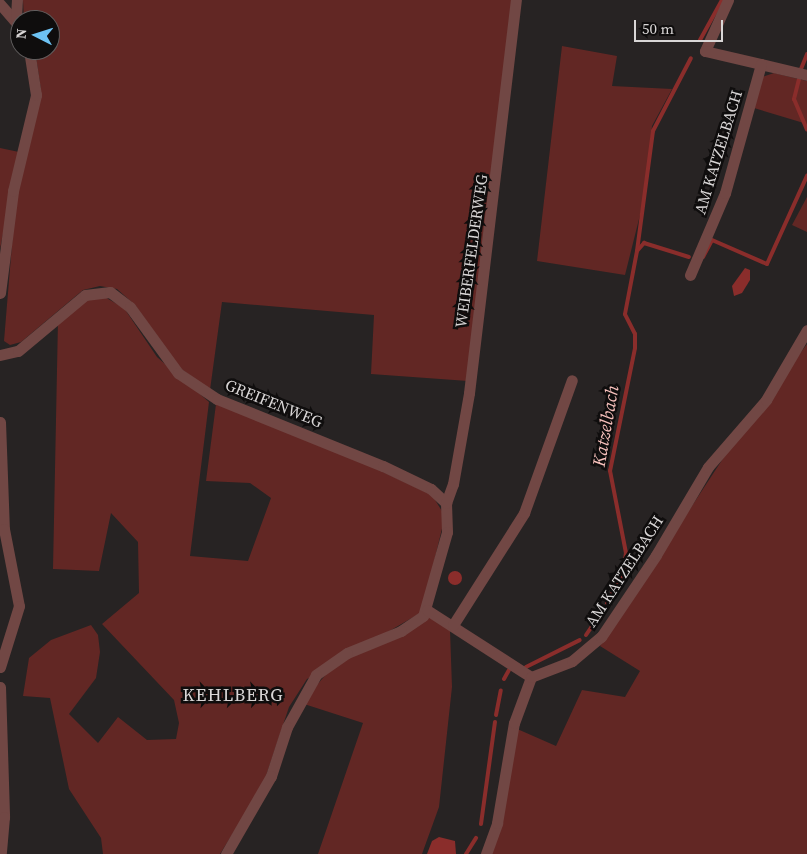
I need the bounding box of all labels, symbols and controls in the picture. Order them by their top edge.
north arrow [10,10,60,60]
scale bar [637,10,726,42]
text: 50 m [642,18,674,39]
text: N [11,28,31,40]
street label: AM KATZELBACH [690,88,746,216]
street label: WEIBERFELDERWEG [451,173,491,329]
street label: GREIFENWEG [223,375,325,431]
water label: Katzelbach [588,383,624,469]
street label: AM KATZELBACH [581,512,667,630]
district label: KEHLBERG [182,684,284,706]

